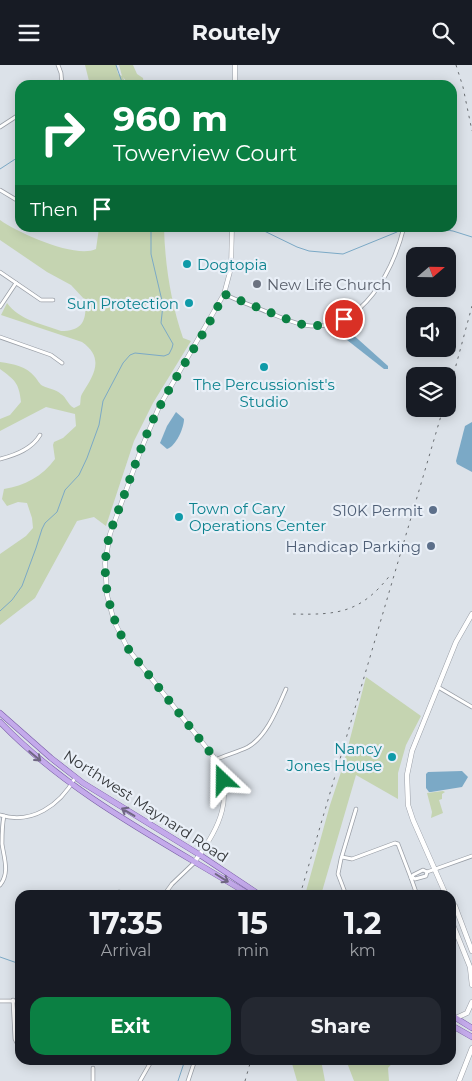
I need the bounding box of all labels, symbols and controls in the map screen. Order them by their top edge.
icon: menu [15,19,43,47]
text: Routely [192,19,280,46]
icon: search [429,19,457,47]
text: 960 m [113,97,228,140]
icon: right [30,100,95,165]
text: Towerview Court [113,140,297,167]
icon: arrive [88,195,116,223]
text: Then [30,198,78,221]
north arrow [406,247,456,297]
map controls [406,247,456,417]
place label: Dogtopia [197,255,267,274]
marker: Dogtopia [181,258,193,270]
place label: New Life Church [267,275,391,294]
marker: New Life Church [251,278,263,290]
place label: Sun Protection [67,294,179,313]
marker: Sun Protection [183,297,195,309]
pin [323,298,365,340]
icon: arrive [330,305,358,333]
button: sound [406,307,456,357]
marker: The Percussionist's Studio [258,361,270,373]
button: layers [406,367,456,417]
place label: The Percussionist's Studio [193,375,335,411]
place label: Town of Cary Operations Center [189,499,326,535]
place label: S10K Permit [333,501,423,520]
marker: S10K Permit [427,504,439,516]
marker: Town of Cary Operations Center [173,511,185,523]
place label: Handicap Parking [285,537,421,556]
marker: Handicap Parking [425,540,437,552]
place label: Nancy Jones House [286,739,383,775]
street label: Northwest Maynard Road [60,746,232,866]
one-way arrow [28,750,41,761]
marker: Nancy Jones House [386,751,398,763]
position arrow [196,753,248,805]
one-way arrow [122,806,136,816]
one-way arrow [215,874,229,884]
text: 17:35 [90,905,163,942]
text: 15 [238,905,268,942]
text: 1.2 [344,905,381,942]
text: Arrival [101,941,151,960]
text: min [237,941,269,960]
text: km [349,941,376,960]
button: Exit [30,997,231,1055]
button: Share [241,997,441,1055]

